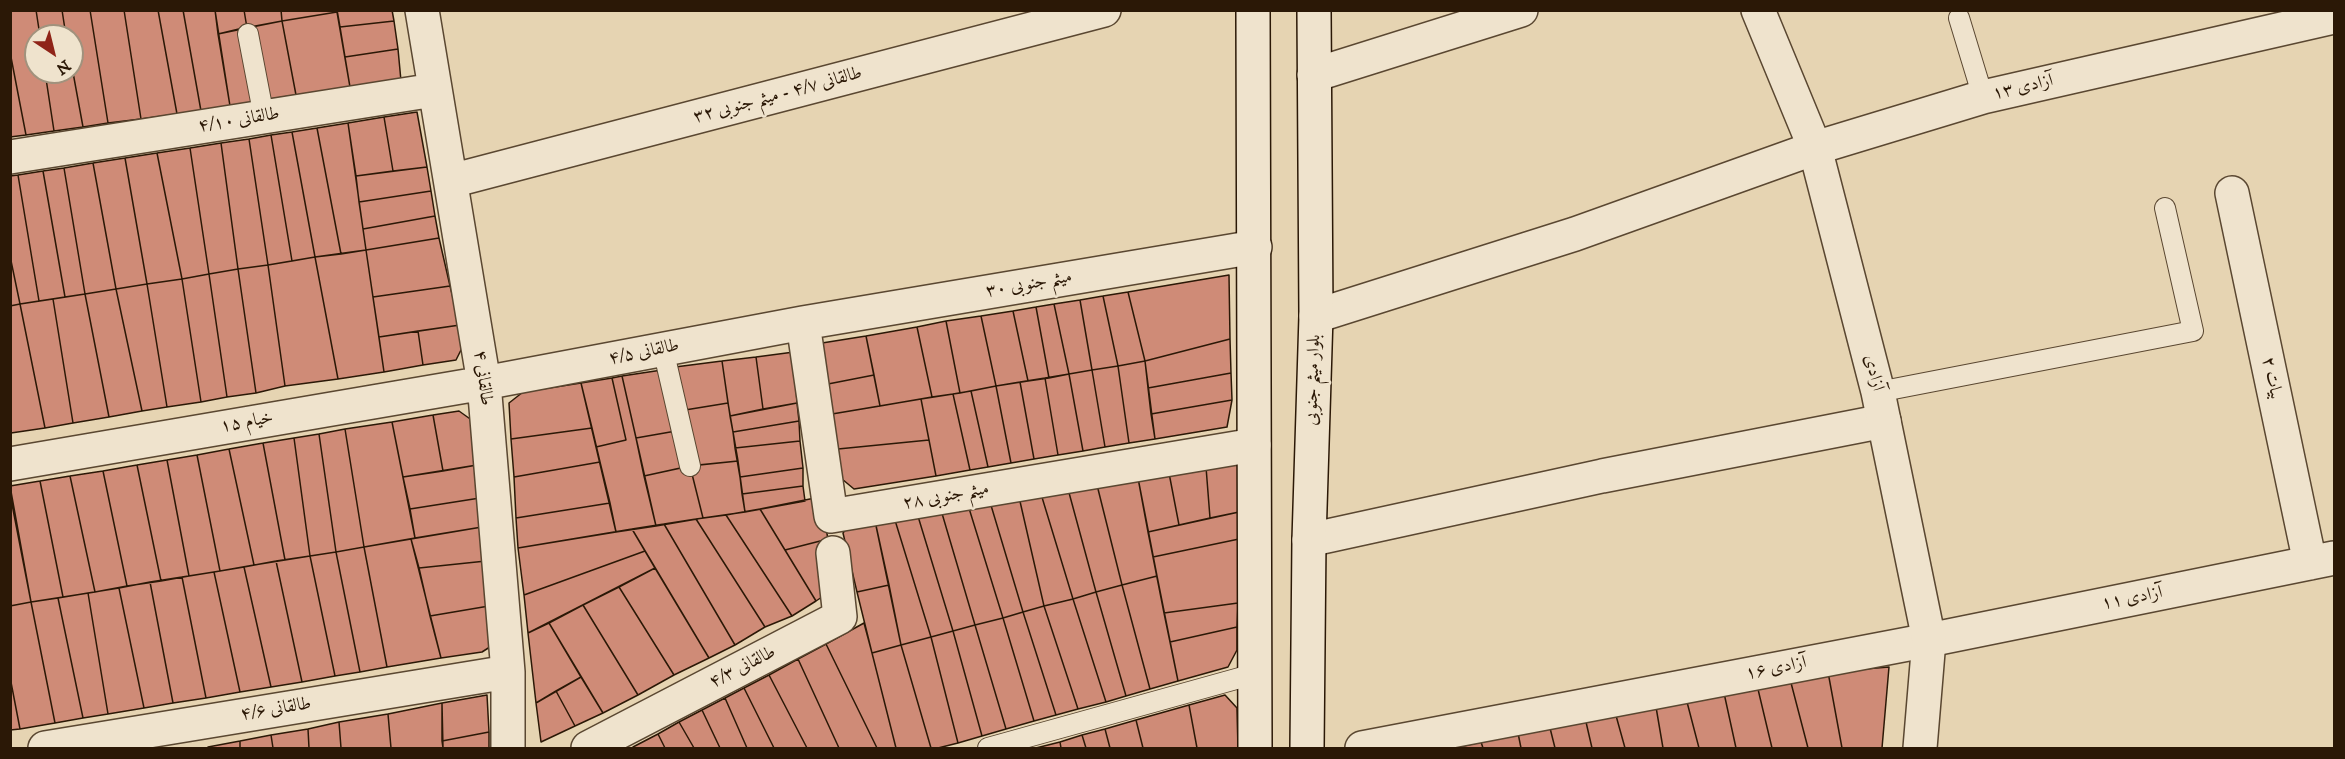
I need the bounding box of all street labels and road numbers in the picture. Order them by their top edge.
street label: طالقانی ۴/۷ - میثم جنوبی ۳۲ [691,63,865,129]
street label: آزادی ۱۳ [1990,71,2056,105]
street label: طالقانی ۴/۱۰ [197,104,281,138]
street label: میثم جنوبی ۳۰ [984,267,1074,303]
street label: بلوار میثم جنوبی [1302,334,1326,426]
street label: طالقانی ۴/۵ [607,336,681,370]
street label: طالقانی ۴ [468,349,496,407]
street label: آزادی [1858,353,1888,393]
street label: بیات ۲ [2256,355,2286,401]
street label: خیام ۱۵ [219,408,275,438]
street label: میثم جنوبی ۲۸ [901,479,991,515]
street label: آزادی ۱۱ [2100,583,2164,615]
street label: طالقانی ۴/۳ [706,642,780,694]
street label: آزادی ۱۶ [1744,653,1808,685]
street label: طالقانی ۴/۶ [239,694,313,726]

